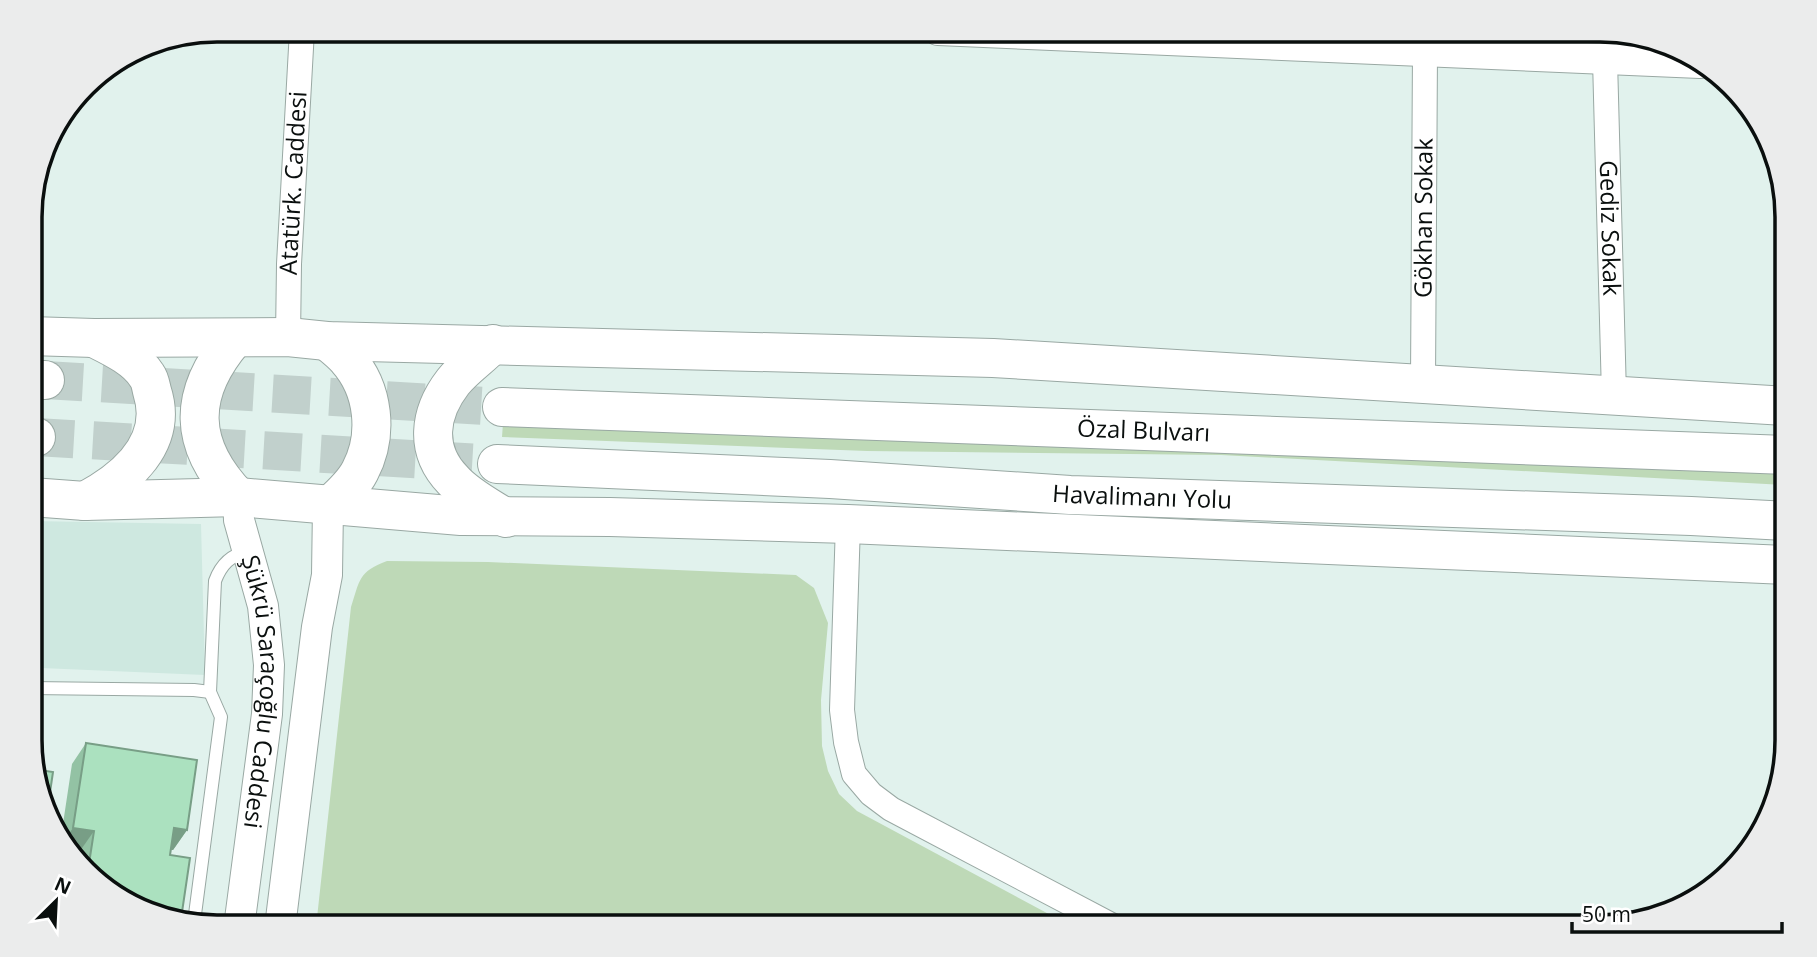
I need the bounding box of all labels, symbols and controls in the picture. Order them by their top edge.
street label: Atatürk. Caddesi [271,90,314,275]
street label: Gökhan Sokak [1406,138,1439,298]
street label: Gediz Sokak [1593,160,1629,296]
street label: Özal Bulvarı [1076,411,1211,448]
street label: Havalimanı Yolu [1051,476,1233,515]
street label: Şükrü Saraçoğlu Caddesi [235,551,287,831]
north arrow [21,866,91,936]
text: N [51,870,75,900]
scale bar [1572,890,1782,934]
text: 50 m [1582,900,1631,928]

